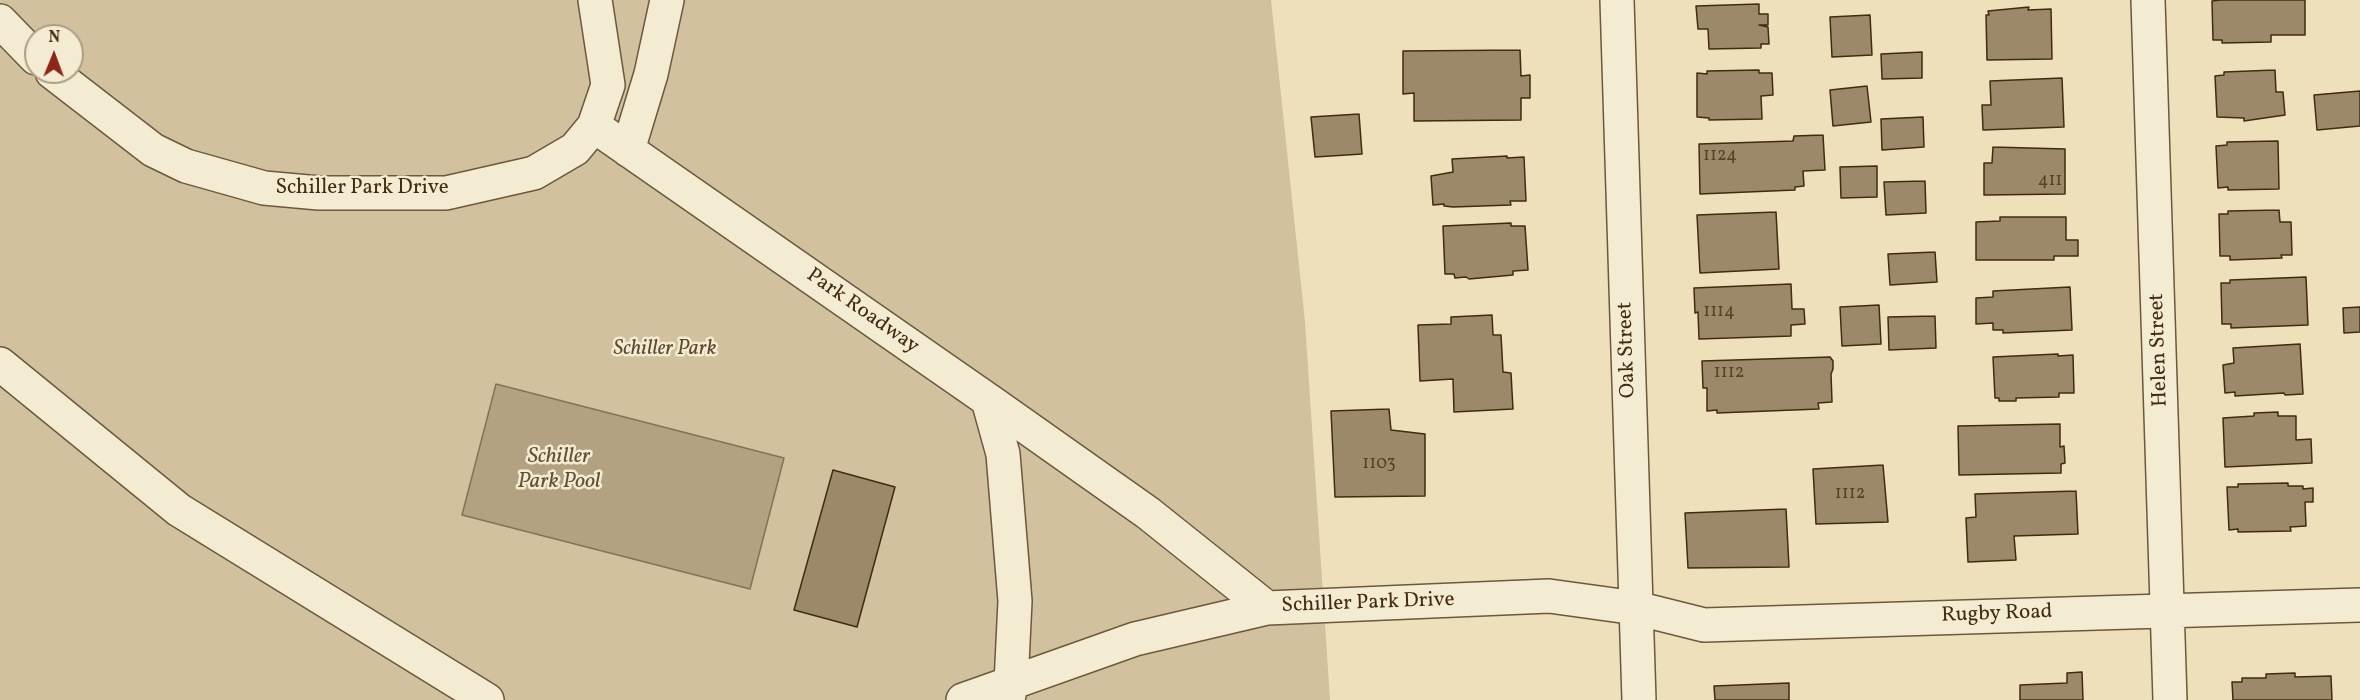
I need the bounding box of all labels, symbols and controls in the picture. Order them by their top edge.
north arrow [24,24,84,84]
text: N [48,27,60,49]
house number: 1124 [1703,146,1737,168]
house number: 411 [2038,171,2062,193]
street label: Schiller Park Drive [275,176,449,202]
street label: Park Roadway [801,264,923,360]
street label: Helen Street [2145,293,2175,407]
street label: Oak Street [1614,301,1642,399]
house number: 1114 [1703,302,1735,324]
park label: Schiller Park [614,337,716,363]
house number: 1112 [1714,363,1744,385]
water label: Schiller Park Pool [517,445,601,496]
house number: 1103 [1362,454,1396,476]
house number: 1112 [1835,484,1865,506]
street label: Schiller Park Drive [1281,588,1455,620]
street label: Rugby Road [1941,600,2053,630]

